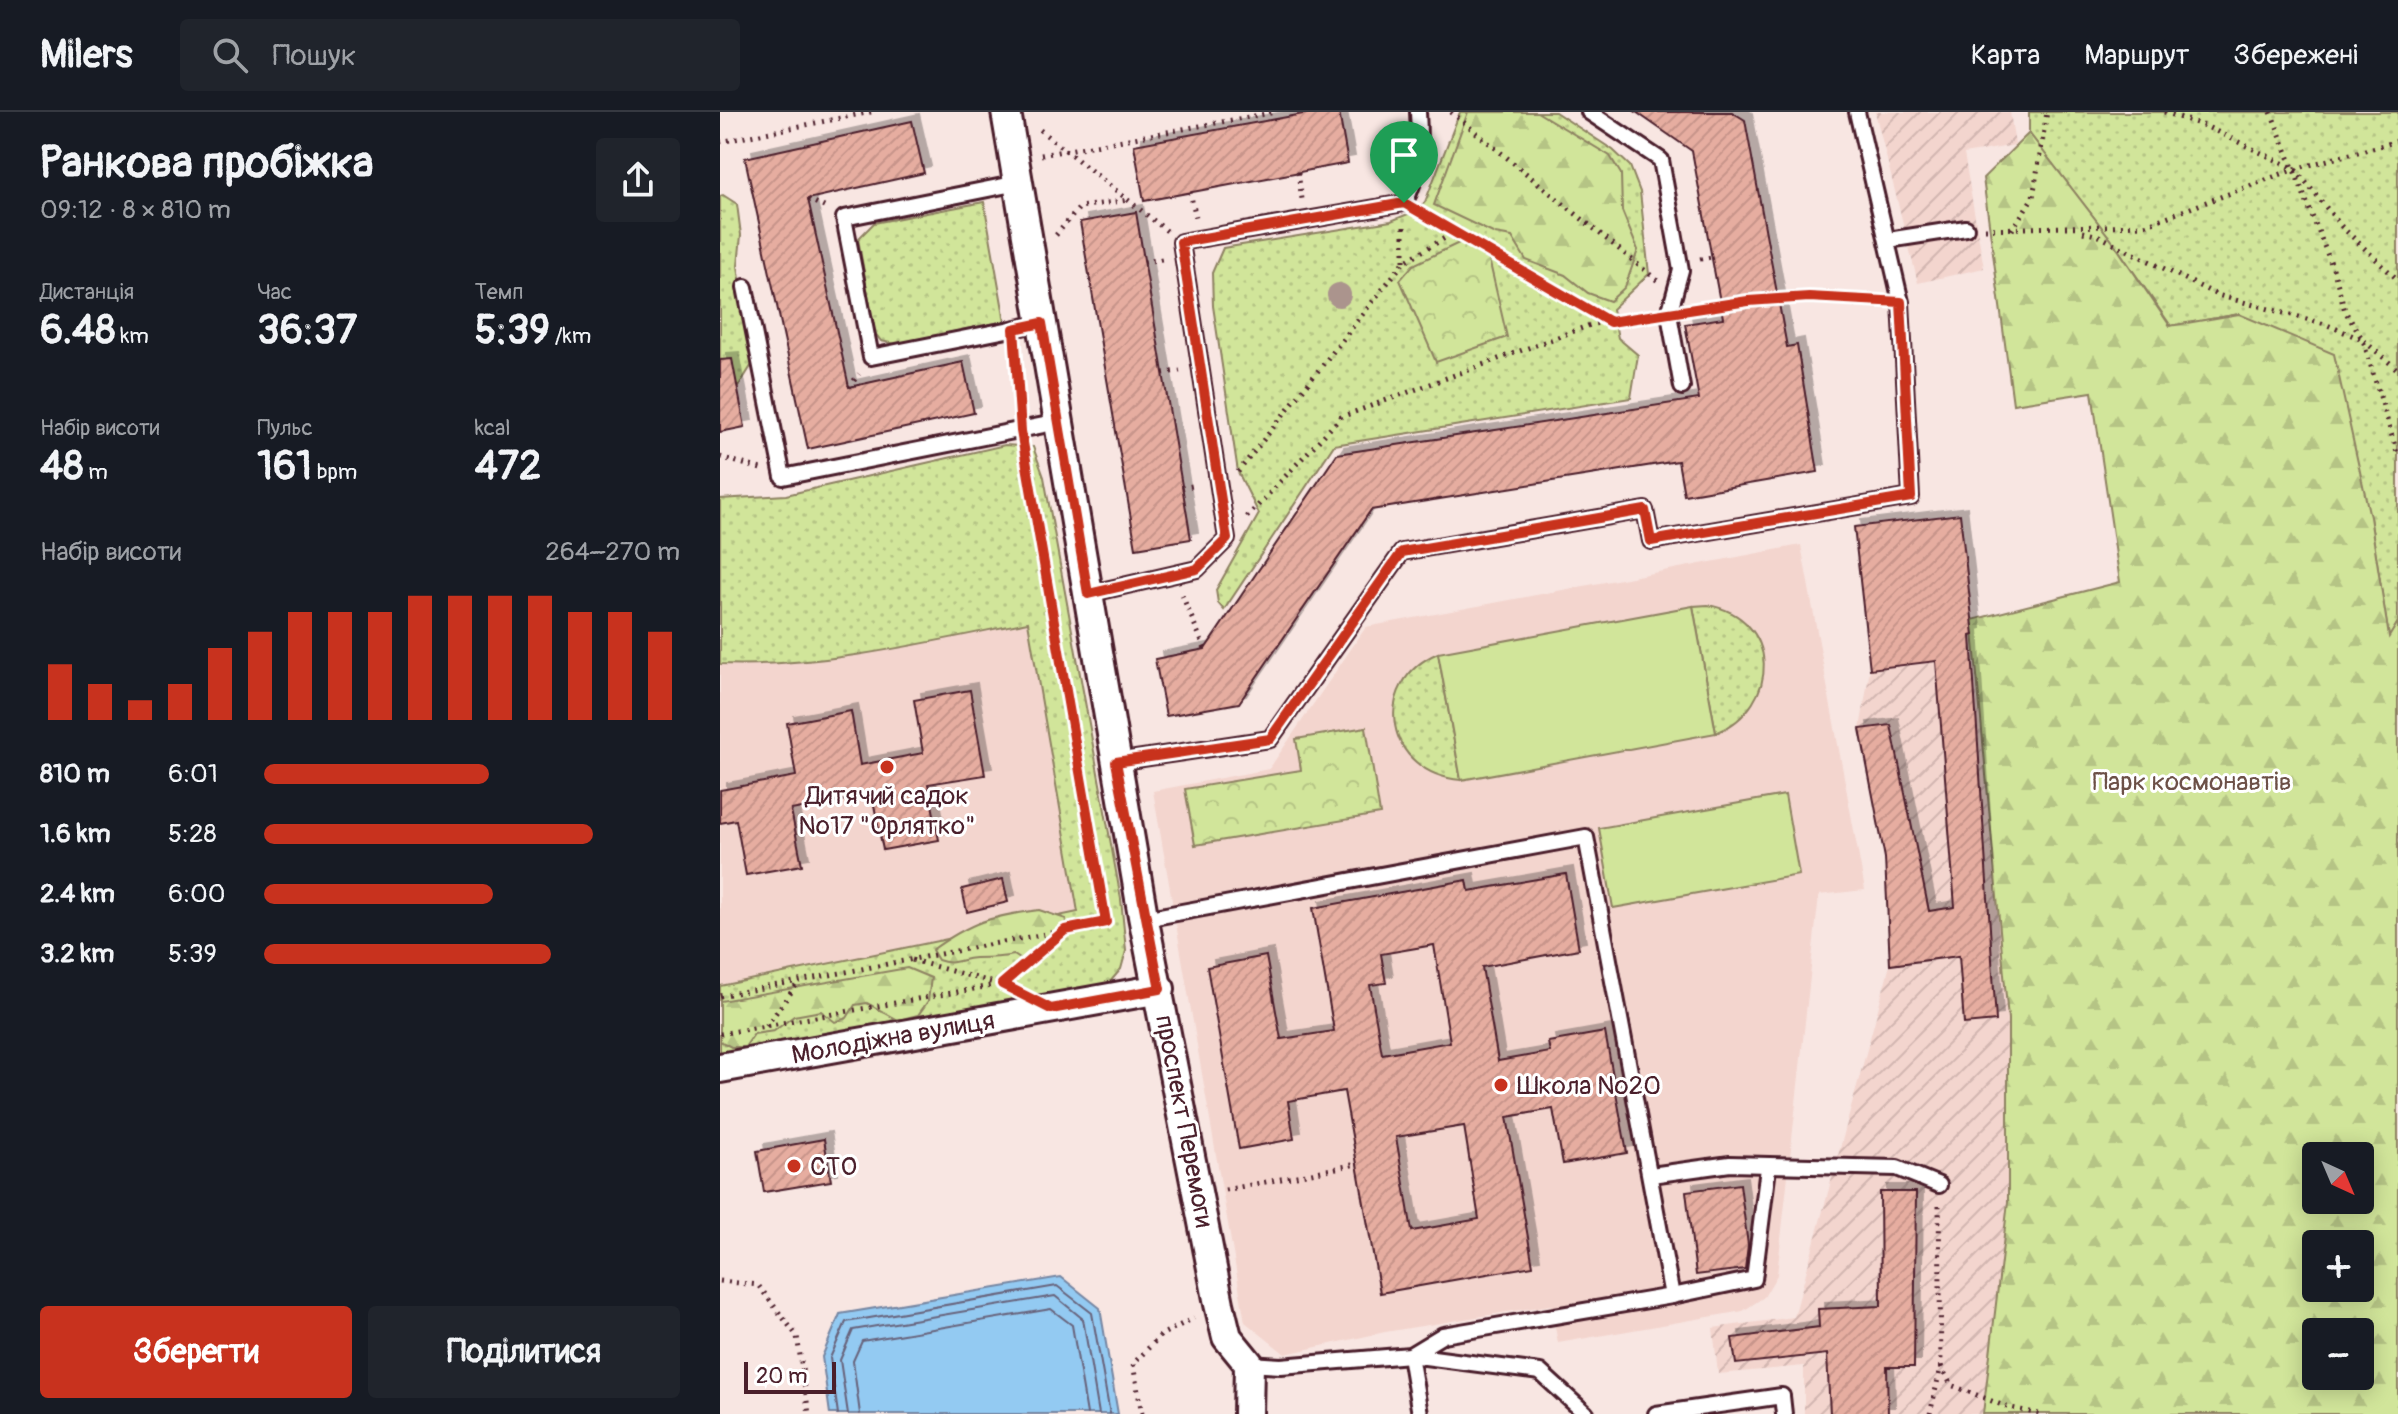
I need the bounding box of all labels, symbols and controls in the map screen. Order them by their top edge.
search box [180,19,740,91]
text: Milers [40,31,132,79]
icon: search [208,33,252,77]
text: Пошук [272,37,356,74]
text: Карта [1971,38,2040,73]
text: Маршрут [2084,38,2190,73]
text: Збережені [2234,38,2358,73]
pin [1370,121,1438,203]
icon: arrive [1382,133,1426,177]
text: Ранкова пробіжка [40,136,373,191]
button: share [596,138,680,222]
text: 09:12 · 8 × 810 m [40,194,231,226]
text: Дистанція [40,278,134,306]
text: Час [257,278,292,306]
text: Темп [475,278,523,306]
text: 6.48 [40,306,115,355]
text: 36:37 [257,306,357,355]
text: 5:39 [475,306,550,355]
text: km [115,322,149,350]
text: /km [550,322,591,350]
text: Набір висоти [40,414,160,442]
text: Пульс [257,414,313,442]
text: kcal [475,414,510,442]
text: 48 [40,442,83,491]
text: 161 [257,442,312,491]
text: 472 [475,442,541,491]
text: m [83,458,108,486]
text: bpm [312,458,357,486]
text: Набір висоти [40,536,181,568]
text: 264–270 m [545,536,680,568]
text: 810 m [40,758,110,790]
text: 6:01 [168,758,218,790]
marker: Дитячий садок №17 "Орлятко" [878,758,896,776]
park label: Парк космонавтів [2092,766,2292,798]
place label: Дитячий садок №17 "Орлятко" [798,780,976,842]
text: 1.6 km [40,818,111,850]
text: 5:28 [168,818,217,850]
text: 2.4 km [40,878,115,910]
text: 6:00 [168,878,226,910]
text: 3.2 km [40,938,114,970]
text: 5:39 [168,938,217,970]
street label: Молодіжна вулиця [789,1004,997,1072]
street label: проспект Перемоги [1148,1012,1220,1231]
place label: Школа №20 [1517,1070,1661,1102]
marker: Школа №20 [1492,1076,1510,1094]
north arrow [2302,1142,2374,1214]
map controls [2302,1142,2374,1390]
place label: СТО [810,1151,857,1183]
marker: СТО [785,1157,803,1175]
button: + [2302,1230,2374,1302]
button: Зберегти [40,1306,352,1398]
button: Поділитися [368,1306,680,1398]
button: − [2302,1318,2374,1390]
scale bar [744,1358,836,1394]
text: 20 m [756,1362,808,1390]

